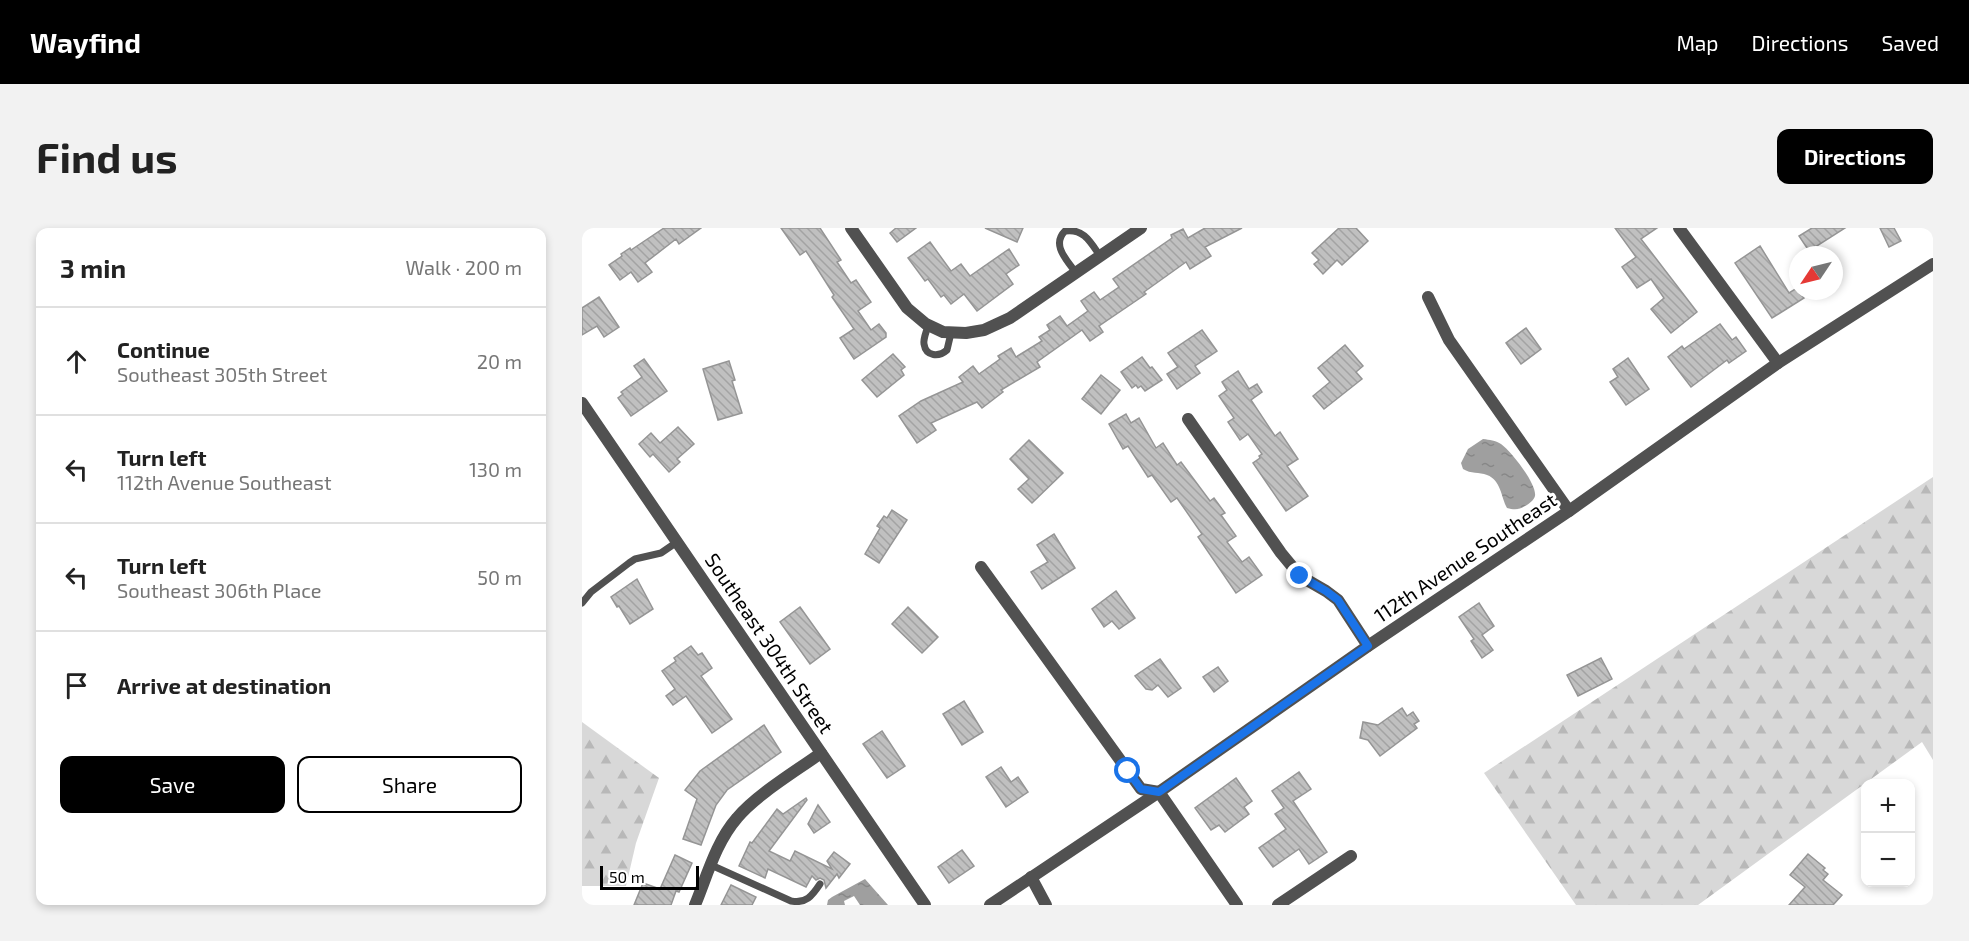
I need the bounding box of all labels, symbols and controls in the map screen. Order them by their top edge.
text: Wayfind [30,25,141,59]
text: Map [1676,30,1719,55]
text: Directions [1752,30,1848,55]
text: Saved [1881,30,1939,55]
button: Directions [1777,129,1933,184]
text: Find us [36,131,178,181]
north arrow [1789,246,1843,300]
text: 3 min [60,252,126,283]
text: Walk · 200 m [405,255,522,279]
text: Continue [117,336,210,362]
icon: ahead [60,345,93,378]
text: 20 m [477,349,522,373]
text: Southeast 305th Street [117,362,327,386]
text: Turn left [117,444,206,470]
icon: left [60,453,93,486]
text: 130 m [469,457,522,481]
text: 112th Avenue Southeast [117,470,332,494]
street label: 112th Avenue Southeast [1369,487,1561,627]
street label: Southeast 304th Street [701,548,839,738]
text: Turn left [117,552,206,578]
icon: left [60,561,93,594]
route end [1286,562,1312,588]
text: 50 m [477,565,522,589]
text: Southeast 306th Place [117,578,322,602]
icon: arrive [60,669,93,702]
text: Arrive at destination [117,672,331,698]
button: Save [60,756,285,813]
button: Share [297,756,522,813]
route start [1114,757,1140,783]
map controls [1861,779,1915,887]
button: + [1861,779,1915,833]
button: − [1861,833,1915,887]
scale bar [600,863,699,890]
text: 50 m [609,867,645,886]

